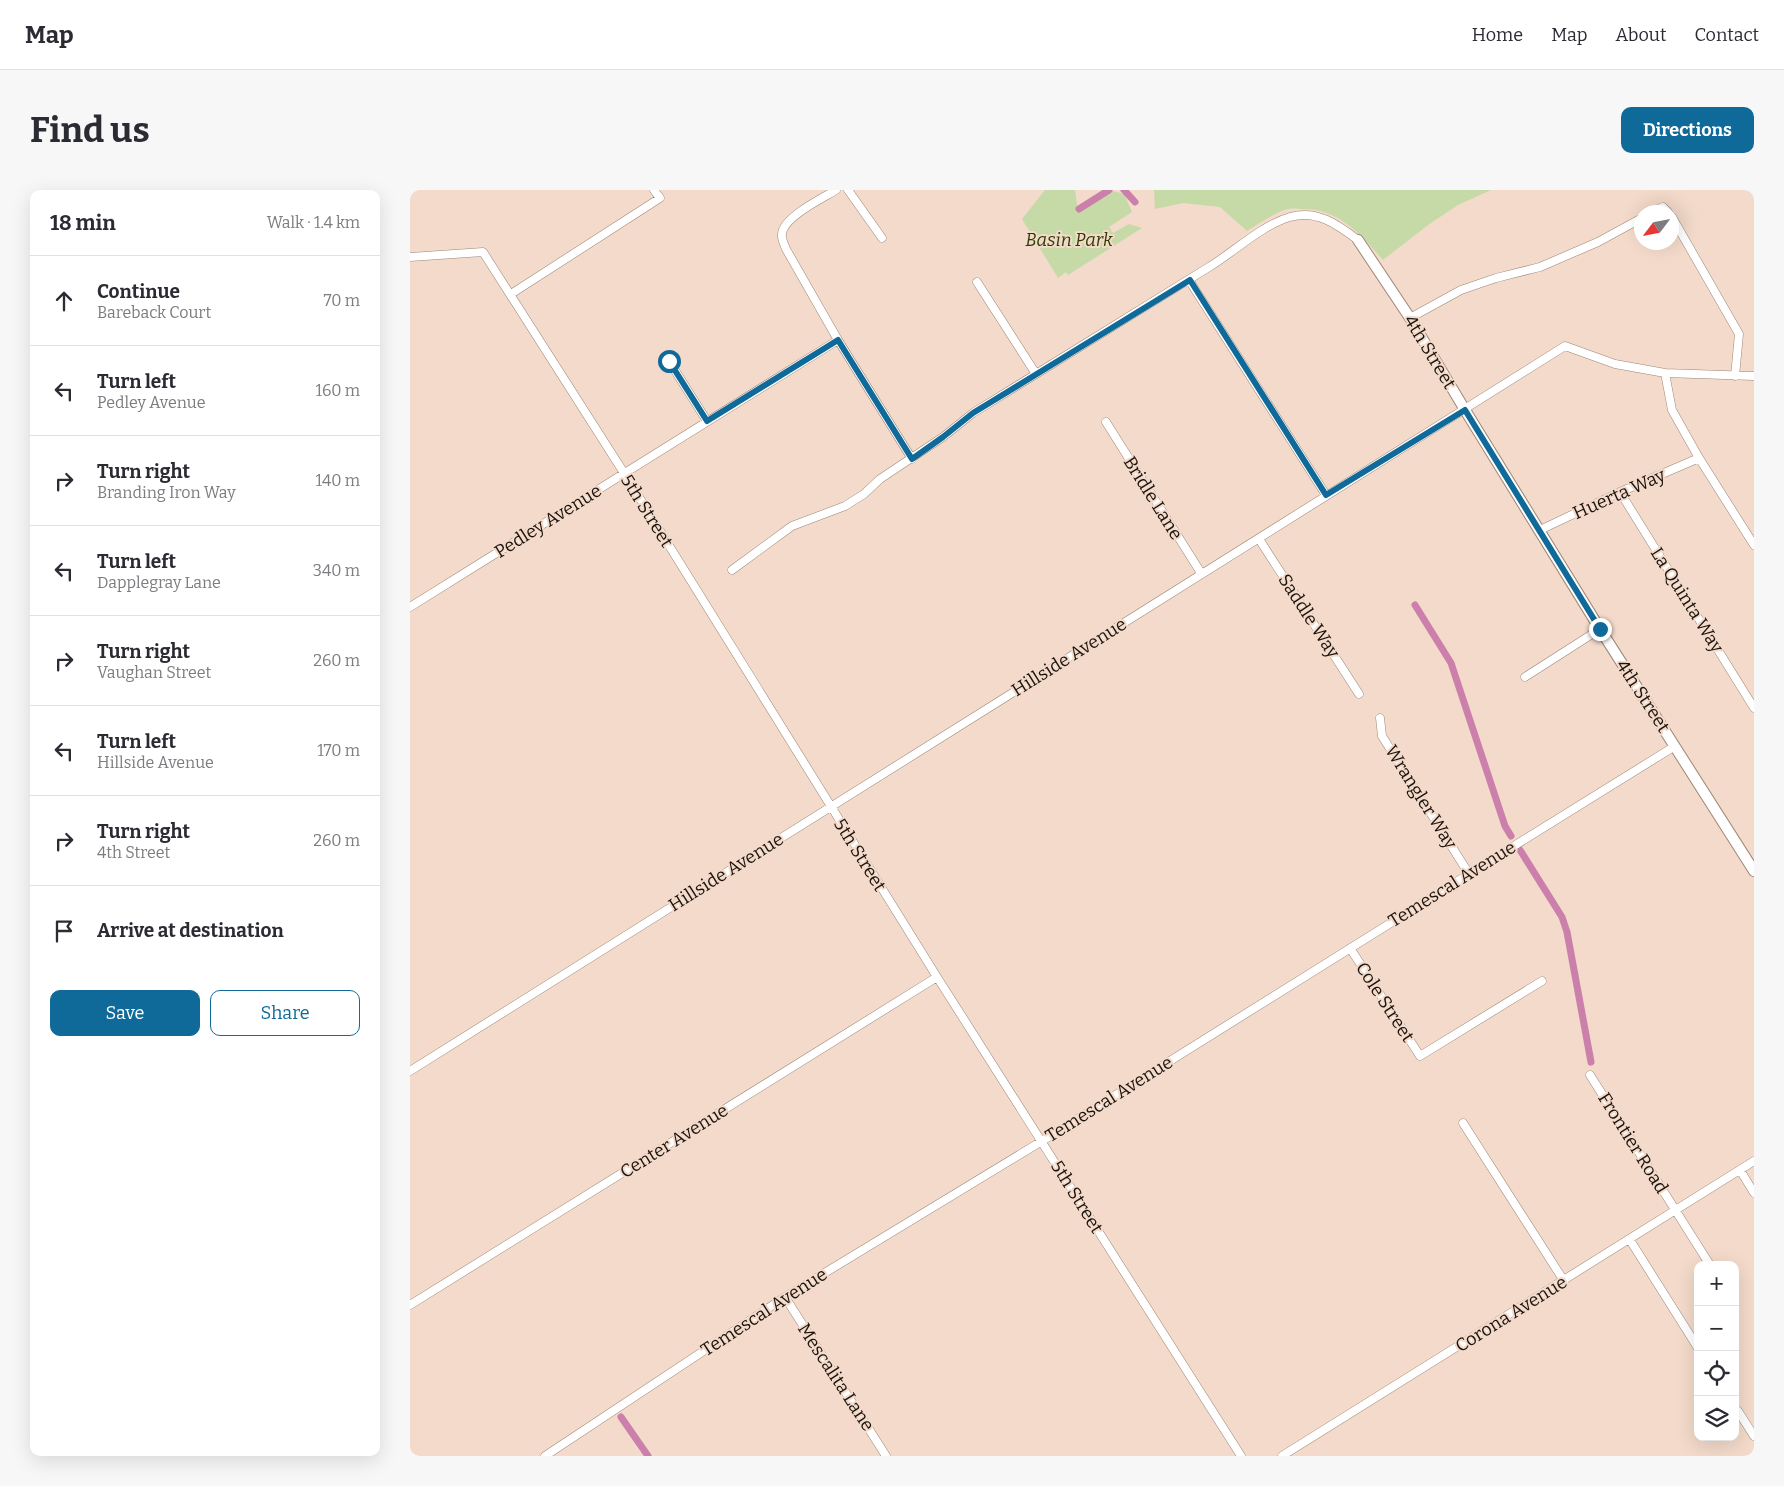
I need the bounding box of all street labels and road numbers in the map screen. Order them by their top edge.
street label: 4th Street [1399,311,1461,393]
street label: Bridle Lane [1119,452,1187,544]
street label: Huerta Way [1569,464,1669,524]
street label: 5th Street [616,471,678,552]
street label: Pedley Avenue [490,479,606,563]
street label: La Quinta Way [1646,543,1728,657]
street label: Saddle Way [1274,570,1345,663]
street label: Hillside Avenue [1007,613,1131,701]
street label: 4th Street [1611,655,1675,737]
street label: Wrangler Way [1380,741,1462,853]
street label: 5th Street [829,815,891,896]
street label: Hillside Avenue [664,828,788,916]
street label: Temescal Avenue [1384,836,1520,932]
street label: Cole Street [1351,958,1419,1047]
street label: Temescal Avenue [1041,1051,1177,1147]
street label: Frontier Road [1593,1089,1673,1198]
street label: Center Avenue [616,1099,732,1183]
street label: 5th Street [1046,1157,1108,1238]
street label: Temescal Avenue [697,1263,831,1361]
street label: Corona Avenue [1451,1271,1571,1357]
street label: Mescalita Lane [793,1319,879,1435]

